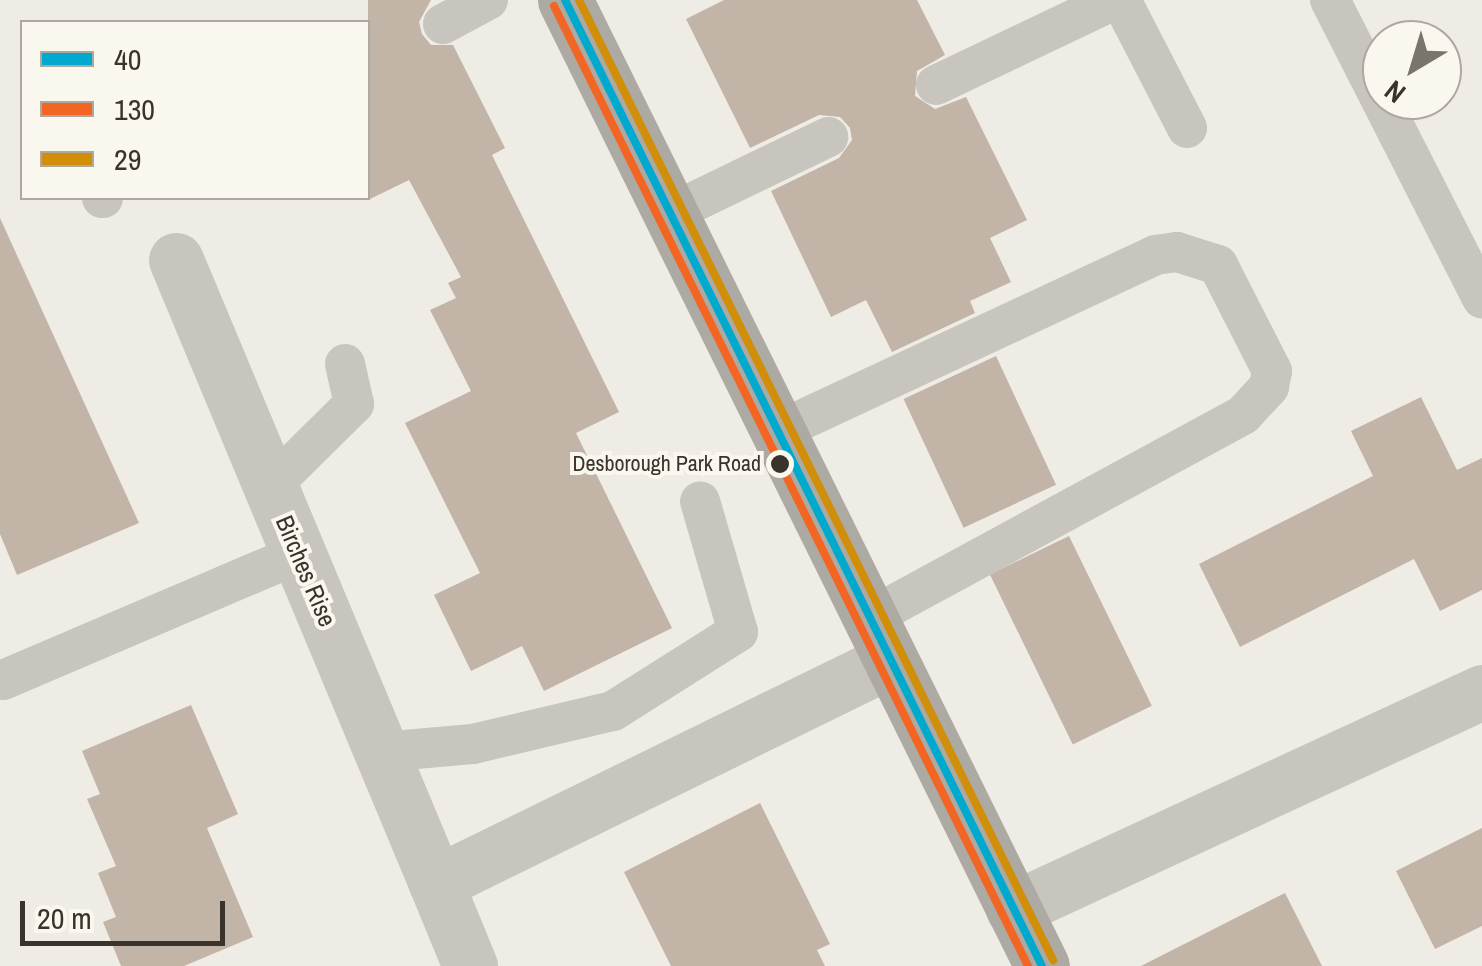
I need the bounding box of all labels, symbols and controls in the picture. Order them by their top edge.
legend [20,20,370,200]
north arrow [1362,20,1462,120]
text: 40 [114,39,141,79]
text: N [1377,72,1413,112]
text: 130 [114,89,155,129]
text: 29 [114,139,141,179]
place label: Desborough Park Road [572,451,761,477]
marker: Desborough Park Road [770,454,790,474]
street label: Birches Rise [269,511,343,631]
scale bar [25,881,230,943]
text: 20 m [37,898,92,938]

